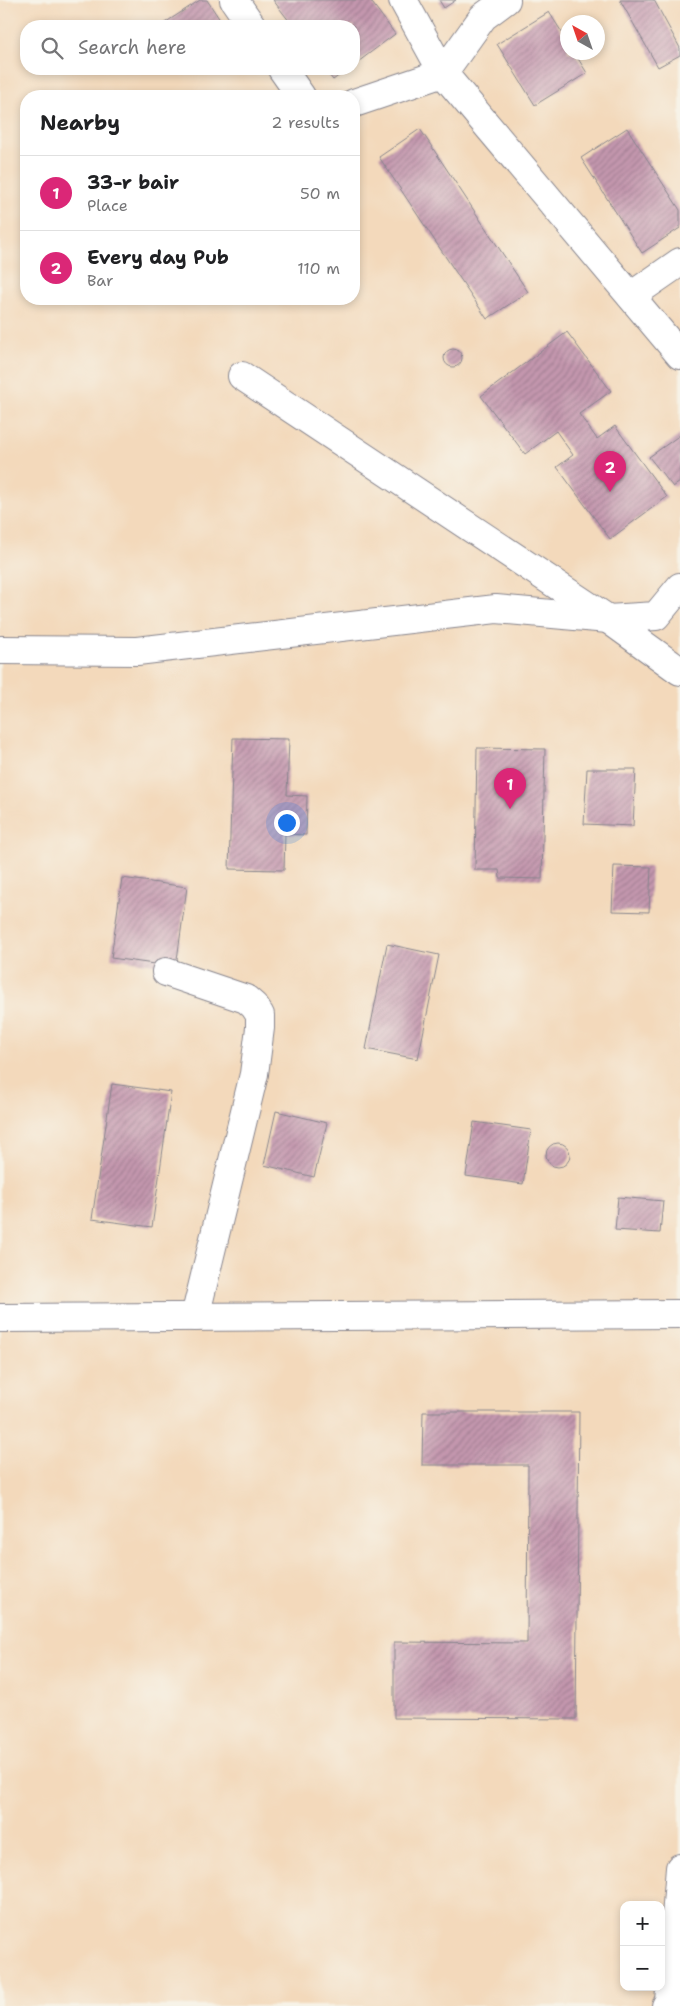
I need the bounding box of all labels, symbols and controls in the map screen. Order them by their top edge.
north arrow [560,15,605,60]
search box [20,20,360,75]
icon: search [38,34,66,62]
text: Search here [78,35,187,60]
text: Nearby [40,109,120,137]
text: 2 results [271,112,340,133]
text: 33-r bair [87,170,179,195]
text: 1 [52,183,60,204]
text: 50 m [300,183,340,204]
text: Place [87,195,128,216]
text: Every day Pub [87,245,229,270]
text: 2 [50,258,62,279]
text: 110 m [297,258,340,279]
text: Bar [87,270,114,291]
pin: 2 [594,451,626,492]
pin: 1 [494,768,526,809]
your location [274,810,300,836]
map controls [620,1901,665,1991]
button: + [620,1901,665,1946]
button: − [620,1946,665,1991]

